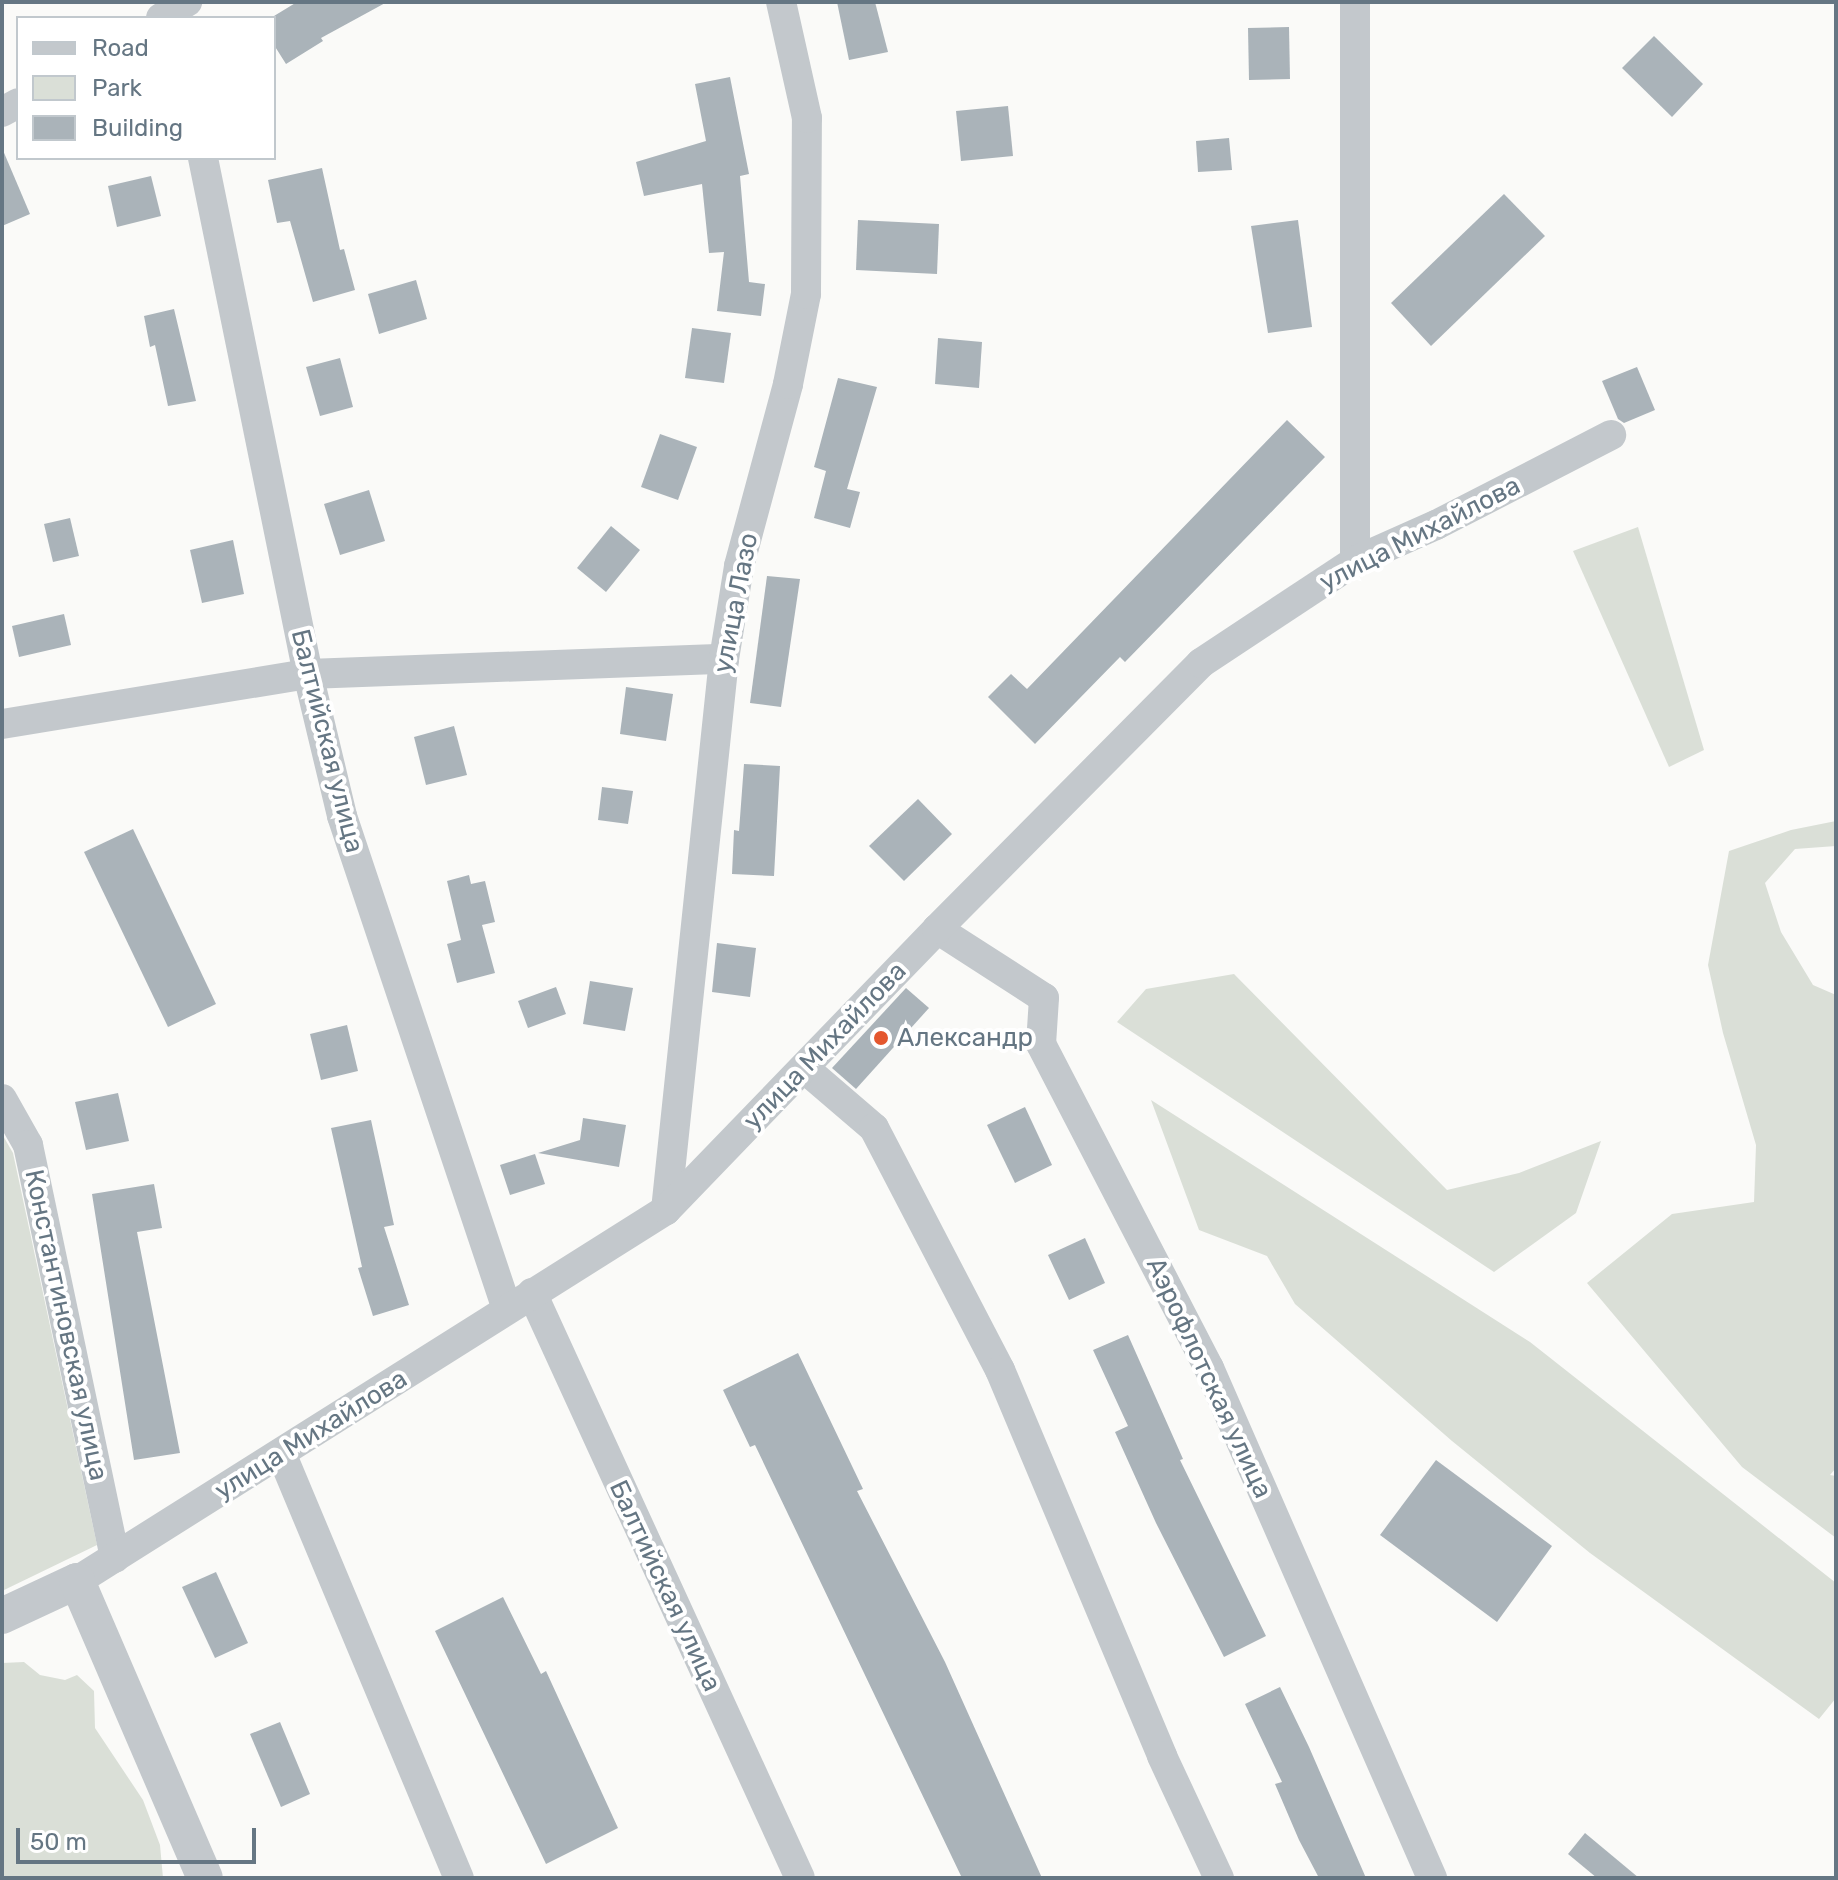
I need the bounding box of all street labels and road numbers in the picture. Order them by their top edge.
street label: улица Михайлова [1315,470,1525,598]
street label: улица Лазо [707,530,765,676]
street label: Балтийская улица [284,626,370,856]
street label: улица Михайлова [737,956,913,1136]
street label: Константиновская улица [18,1167,114,1483]
street label: Аэрофлотская улица [1140,1253,1278,1503]
street label: улица Михайлова [209,1363,413,1507]
street label: Балтийская улица [602,1476,728,1696]

